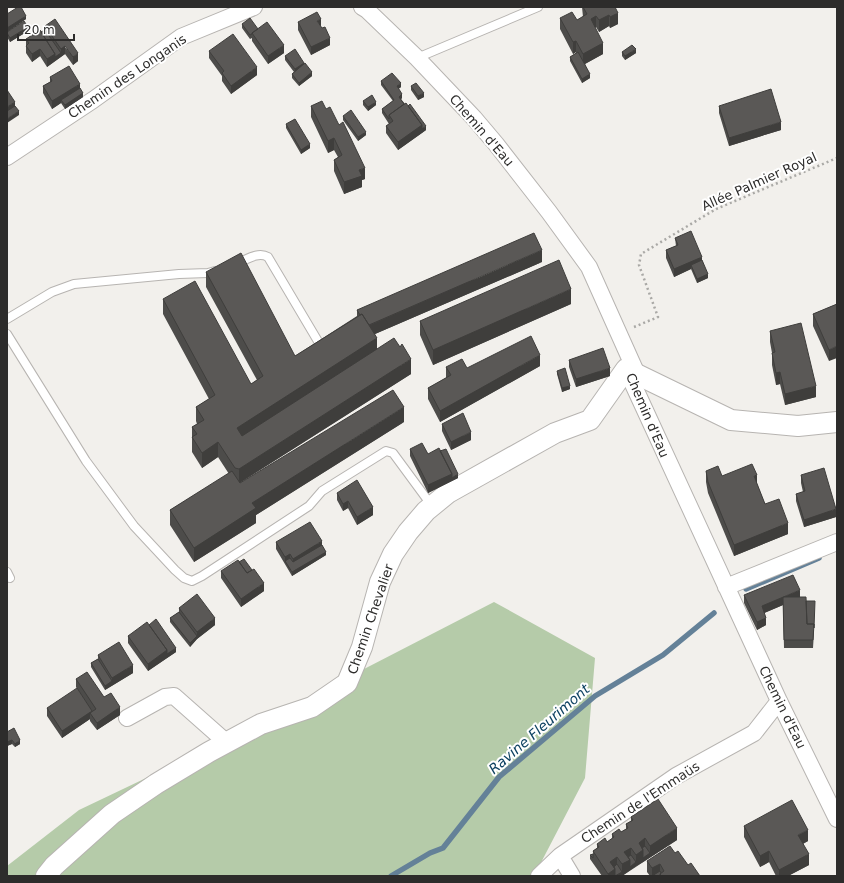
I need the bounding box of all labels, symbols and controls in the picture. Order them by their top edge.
scale bar [18,16,74,42]
text: 20 m [24,23,55,37]
street label: Chemin des Longanis [65,31,189,122]
street label: Chemin d'Eau [446,91,517,169]
street label: Allée Palmier Royal [699,149,819,214]
street label: Chemin d'Eau [623,371,672,460]
street label: Chemin Chevalier [345,562,397,676]
street label: Chemin d'Eau [756,663,809,751]
water label: Ravine Fleurimont [485,681,593,777]
street label: Chemin de l'Emmaüs [578,758,702,846]

